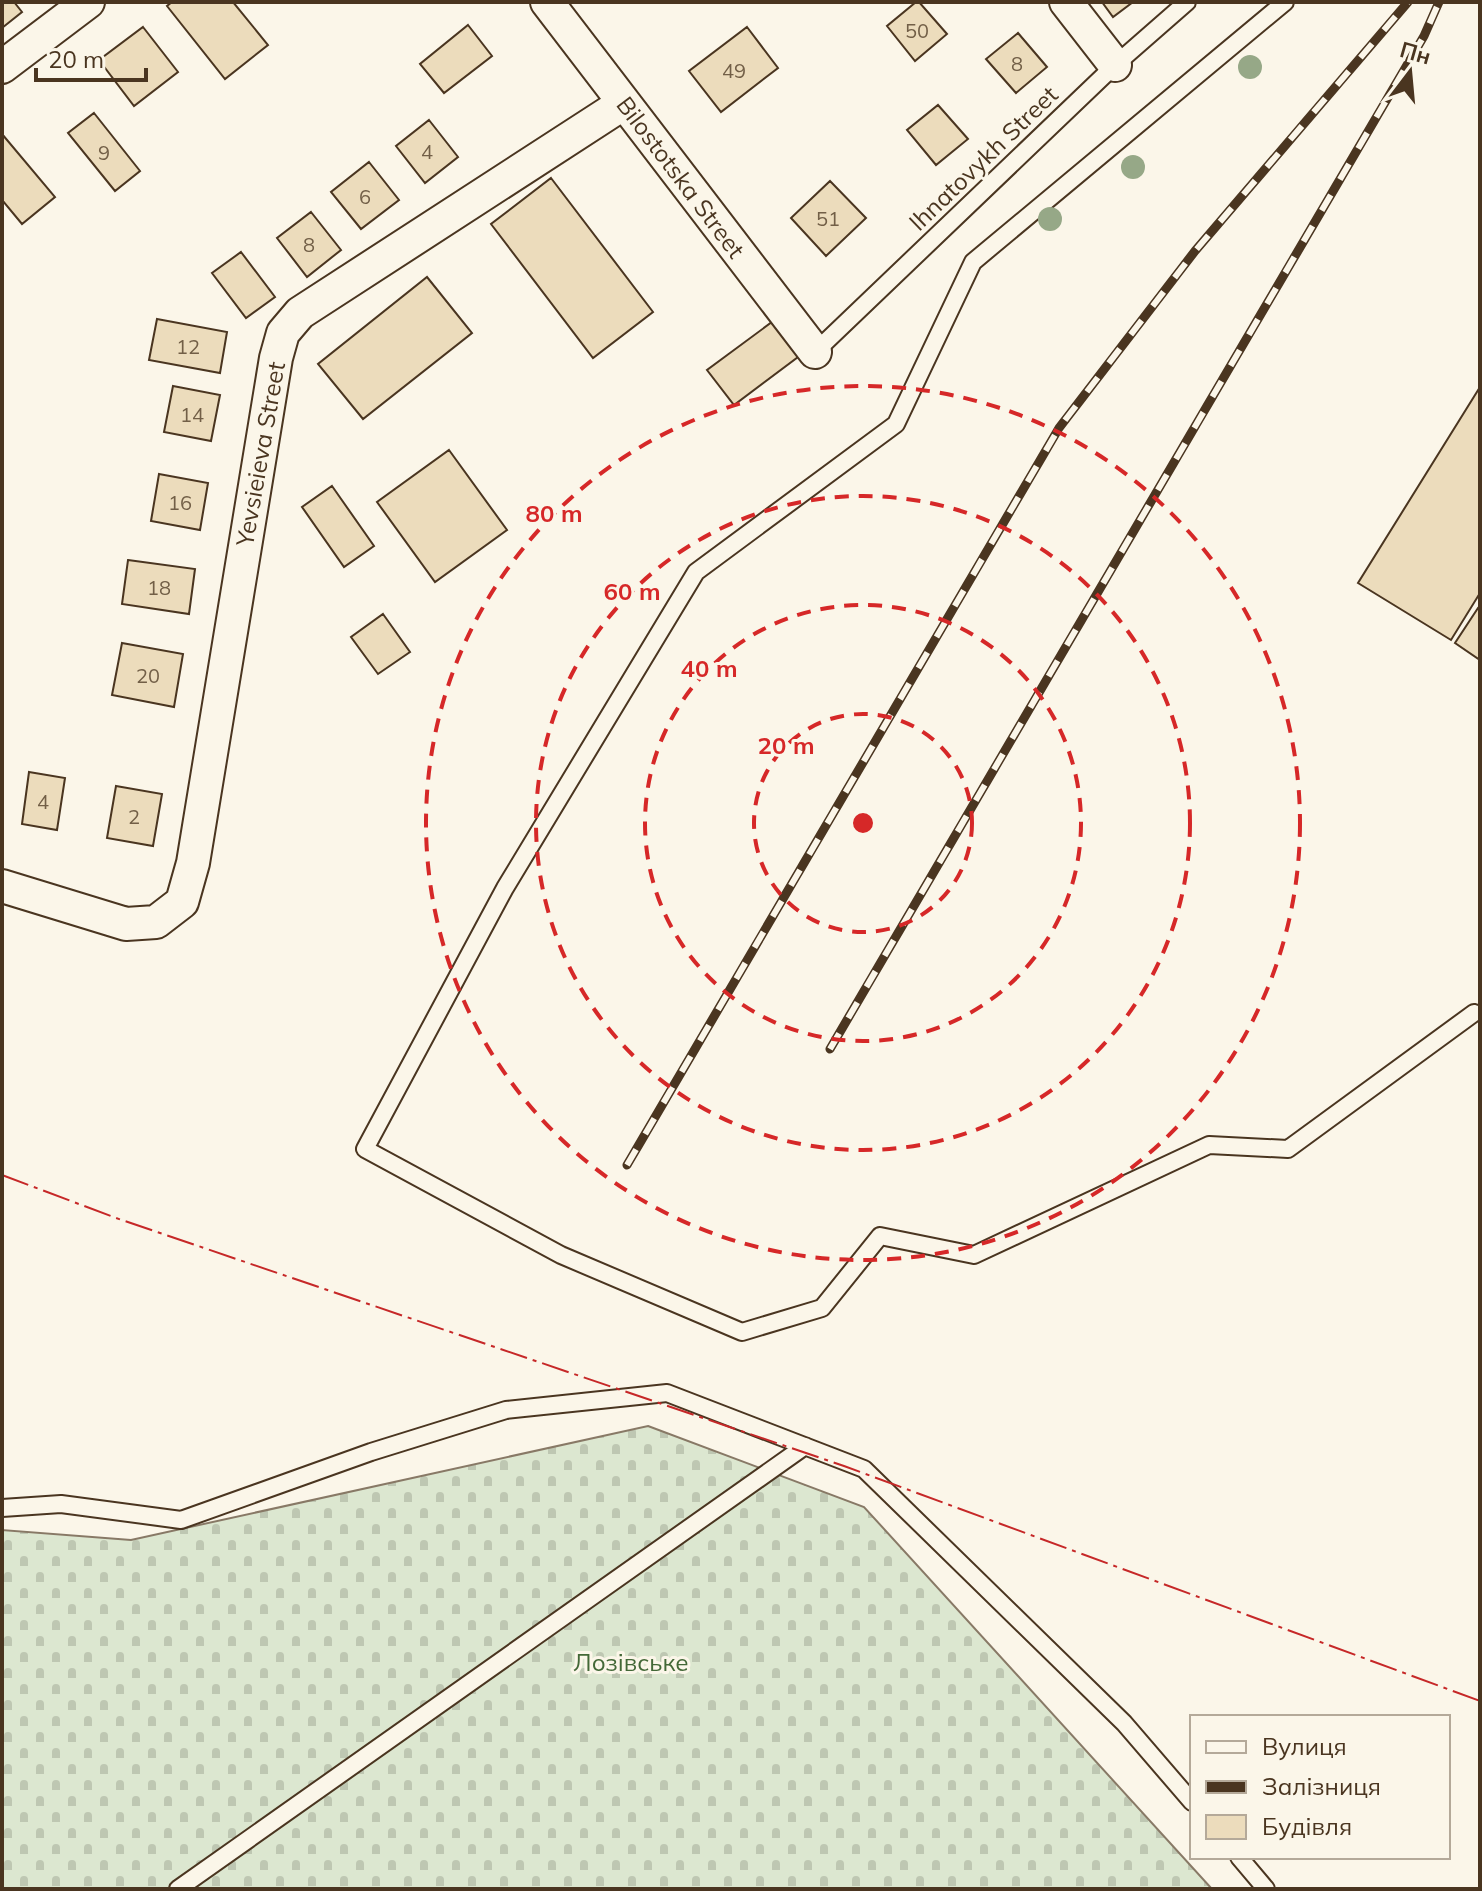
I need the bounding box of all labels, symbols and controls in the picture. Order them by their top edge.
house number: 50 [905,18,929,43]
scale bar [36,32,146,82]
north arrow [1370,32,1450,112]
text: Пн [1397,35,1434,70]
text: 20 m [48,44,104,74]
house number: 8 [1011,51,1023,76]
house number: 49 [722,58,746,83]
street label: Ihnatovykh Street [902,79,1064,237]
street label: Bilostotska Street [610,90,752,264]
house number: 4 [421,139,433,164]
house number: 9 [98,140,110,165]
house number: 6 [359,184,371,209]
house number: 51 [816,206,840,231]
house number: 8 [303,232,315,257]
house number: 12 [176,334,200,359]
street label: Yevsieieva Street [229,359,291,550]
house number: 14 [180,402,204,427]
house number: 16 [168,490,192,515]
text: 80 m [526,498,582,528]
house number: 18 [147,575,171,600]
text: 60 m [604,576,660,606]
text: 40 m [681,653,737,683]
house number: 20 [136,663,160,688]
text: 20 m [758,730,814,760]
house number: 4 [37,789,49,814]
house number: 2 [128,804,140,829]
centre of rings [849,809,877,837]
park label: Лозівське [573,1647,689,1677]
legend [1190,1715,1450,1859]
text: Вулиця [1262,1731,1347,1761]
text: Залізниця [1262,1771,1381,1801]
text: Будівля [1262,1811,1352,1841]

